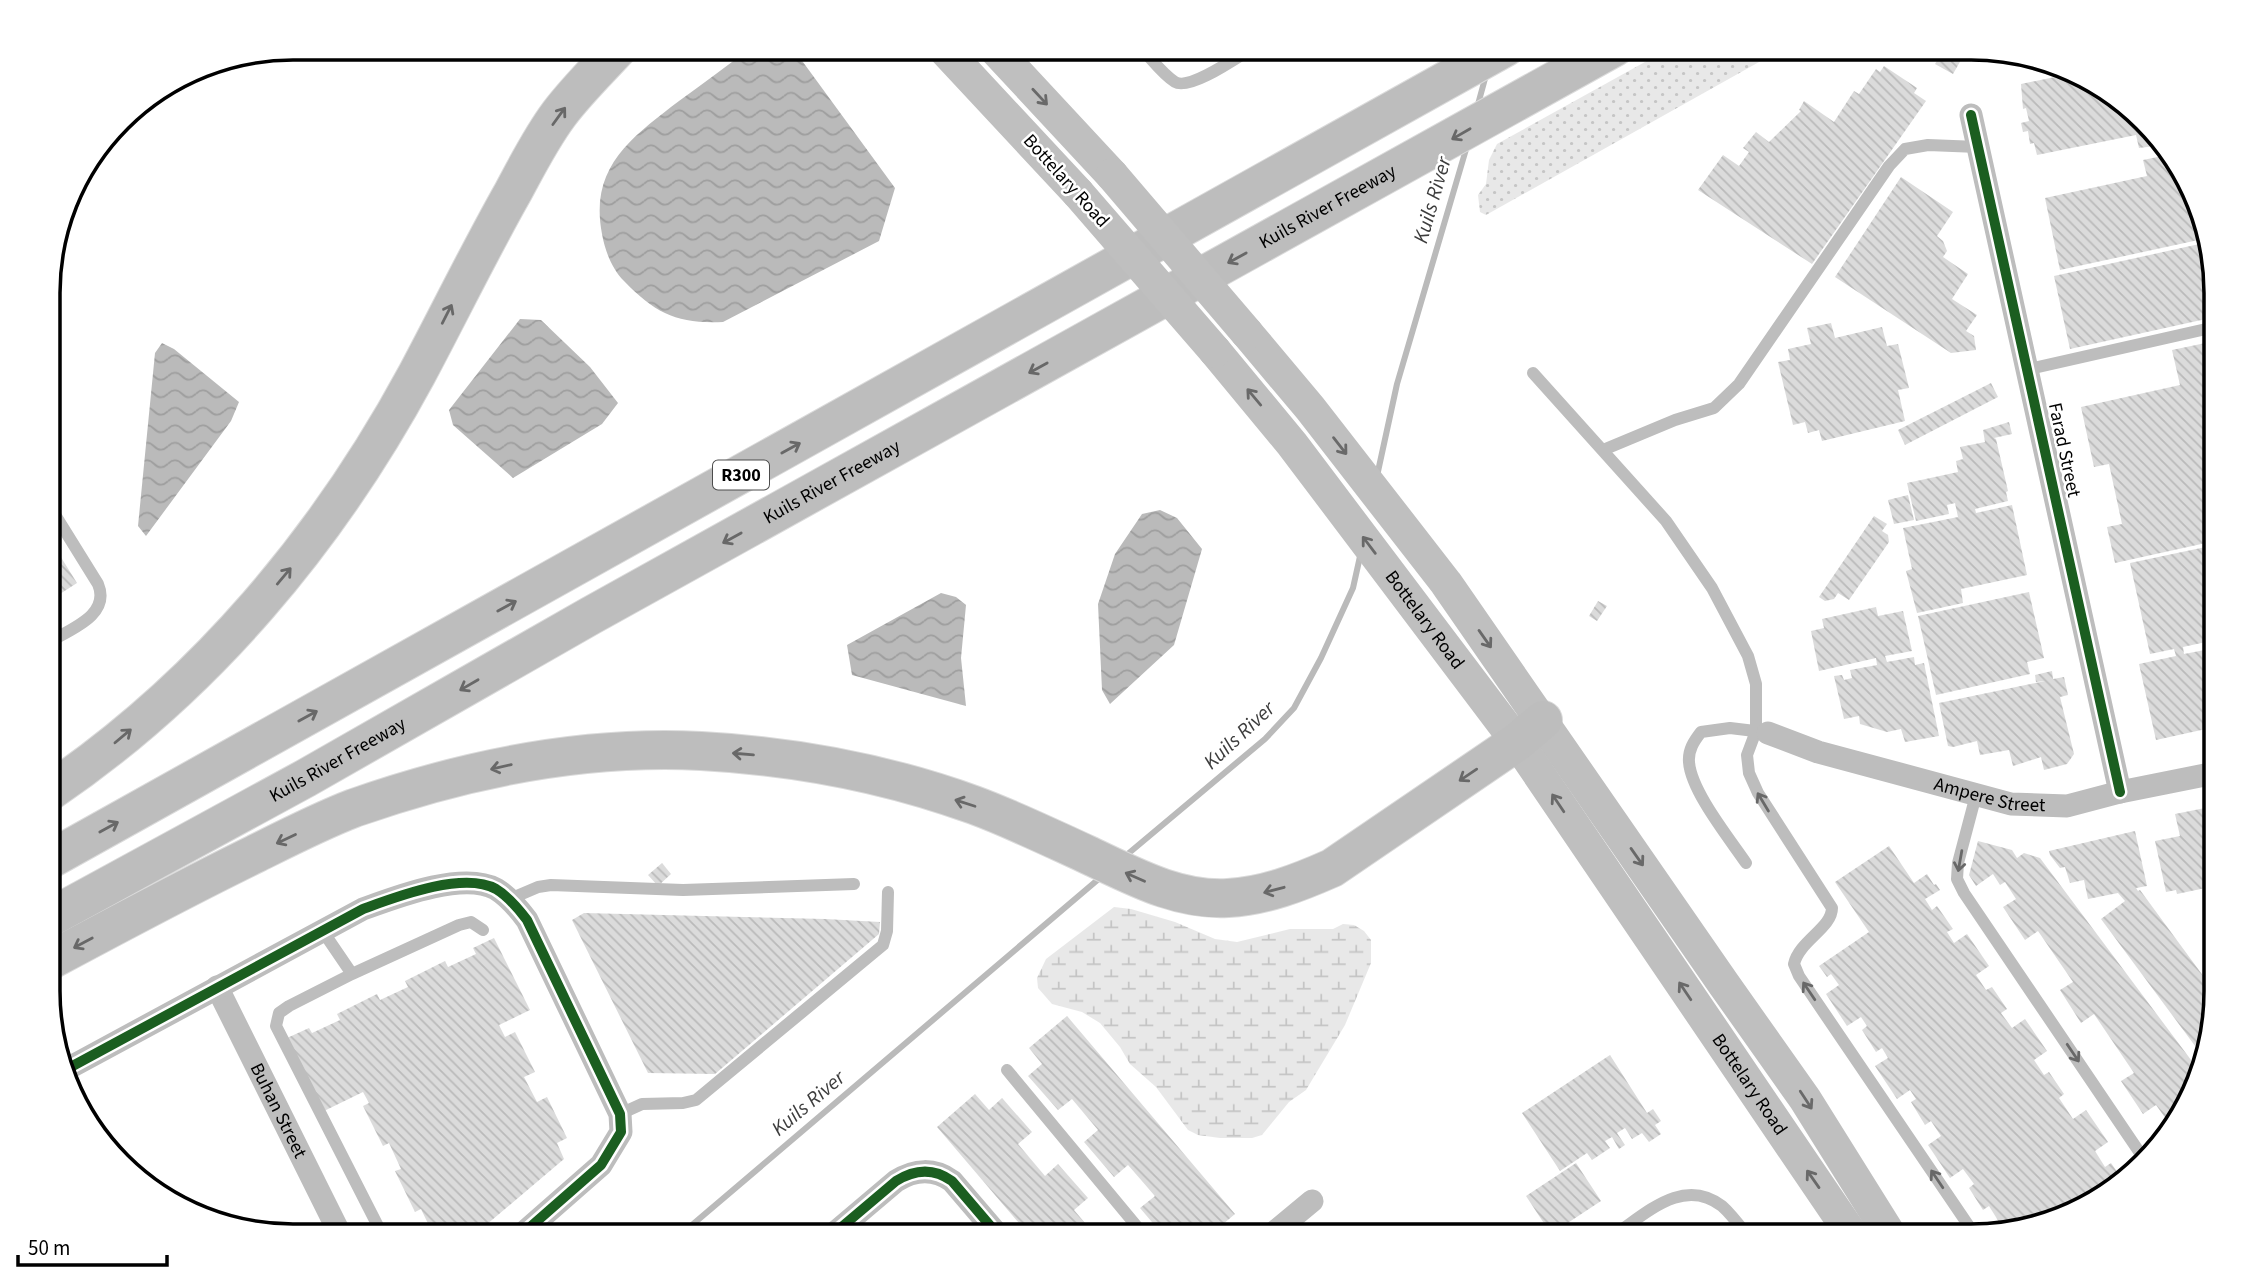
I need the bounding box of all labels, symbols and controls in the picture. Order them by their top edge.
one-way arrow [1031,88,1048,105]
one-way arrow [552,107,566,126]
one-way arrow [1451,127,1471,141]
street label: Bottelary Road [1017,128,1115,234]
water label: Kuils River [1405,153,1459,247]
street label: Kuils River Freeway [1254,158,1401,256]
one-way arrow [1227,252,1248,265]
one-way arrow [441,304,455,325]
one-way arrow [1028,362,1049,376]
one-way arrow [1246,389,1261,407]
street label: Farad Street [2041,400,2087,500]
street label: Kuils River Freeway [758,433,905,531]
one-way arrow [1332,437,1348,455]
one-way arrow [780,440,801,454]
road number: R300 [713,461,769,490]
one-way arrow [722,531,742,545]
one-way arrow [1362,536,1377,554]
street label: Bottelary Road [1378,565,1471,675]
one-way arrow [276,567,292,585]
one-way arrow [496,599,517,612]
one-way arrow [1478,629,1492,648]
one-way arrow [460,678,480,692]
water label: Kuils River [1196,693,1282,776]
one-way arrow [297,709,318,722]
street label: Kuils River Freeway [264,710,411,809]
one-way arrow [114,728,132,744]
one-way arrow [732,747,755,760]
one-way arrow [490,761,513,774]
one-way arrow [1459,768,1478,782]
street label: Ampere Street [1931,770,2046,819]
one-way arrow [1756,792,1770,812]
one-way arrow [1550,794,1565,813]
one-way arrow [954,795,976,808]
one-way arrow [98,820,119,833]
one-way arrow [276,833,297,846]
one-way arrow [1630,847,1644,866]
one-way arrow [1952,849,1966,872]
one-way arrow [1125,870,1146,883]
one-way arrow [1263,884,1285,897]
one-way arrow [73,936,94,950]
one-way arrow [1678,982,1692,1002]
one-way arrow [1802,982,1816,1001]
street label: Bottelary Road [1705,1028,1794,1141]
one-way arrow [2066,1043,2080,1063]
street label: Buhan Street [243,1058,314,1163]
water label: Kuils River [765,1063,852,1143]
one-way arrow [1799,1089,1813,1109]
one-way arrow [1806,1170,1820,1189]
one-way arrow [1930,1170,1944,1189]
scale bar [18,1224,166,1268]
text: 50 m [28,1233,70,1263]

